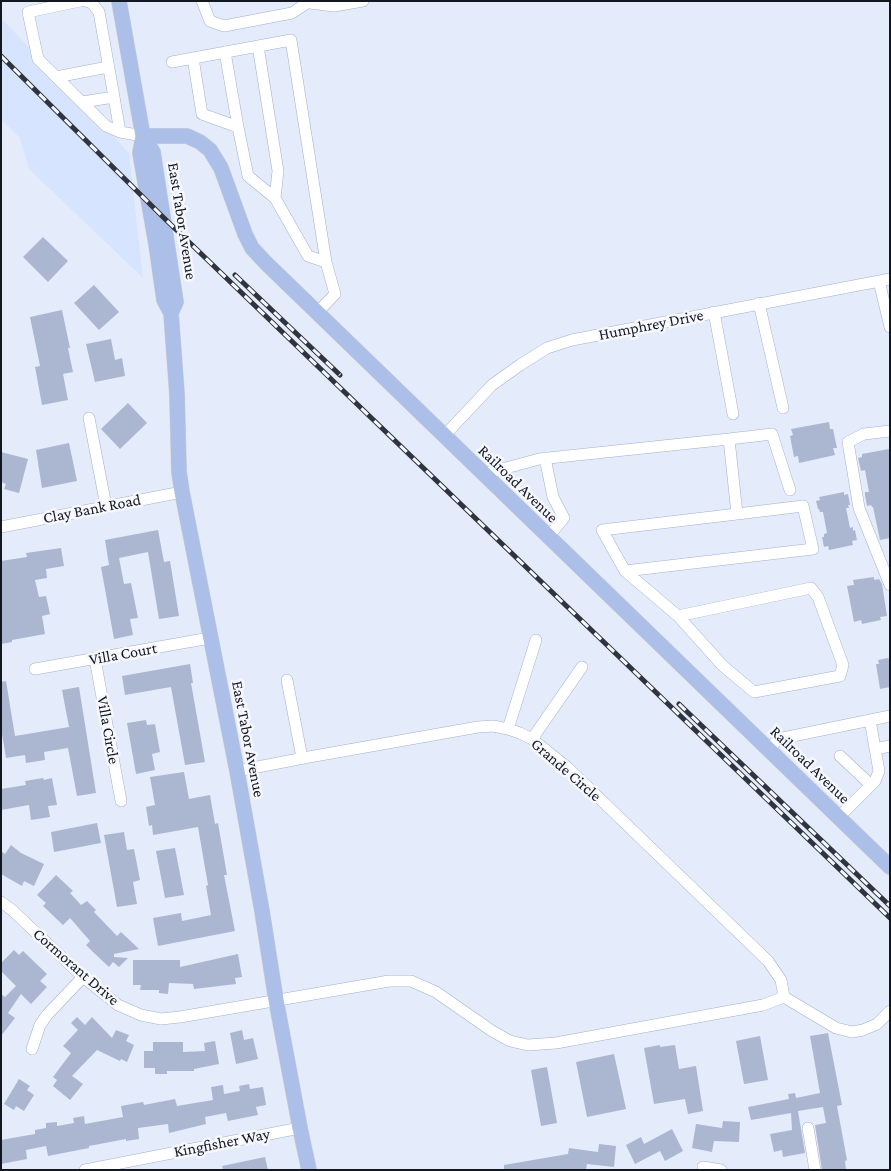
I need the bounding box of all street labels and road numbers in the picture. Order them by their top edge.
street label: East Tabor Avenue [163,161,201,281]
street label: Humphrey Drive [597,305,705,345]
street label: Railroad Avenue [474,441,562,527]
street label: Clay Bank Road [41,490,143,528]
street label: Villa Court [88,639,158,669]
street label: East Tabor Avenue [227,679,269,799]
street label: Villa Circle [93,695,123,765]
street label: Railroad Avenue [766,722,854,808]
street label: Grande Circle [527,734,605,806]
street label: Cormorant Drive [29,924,123,1010]
street label: Kingfisher Way [172,1124,272,1162]

